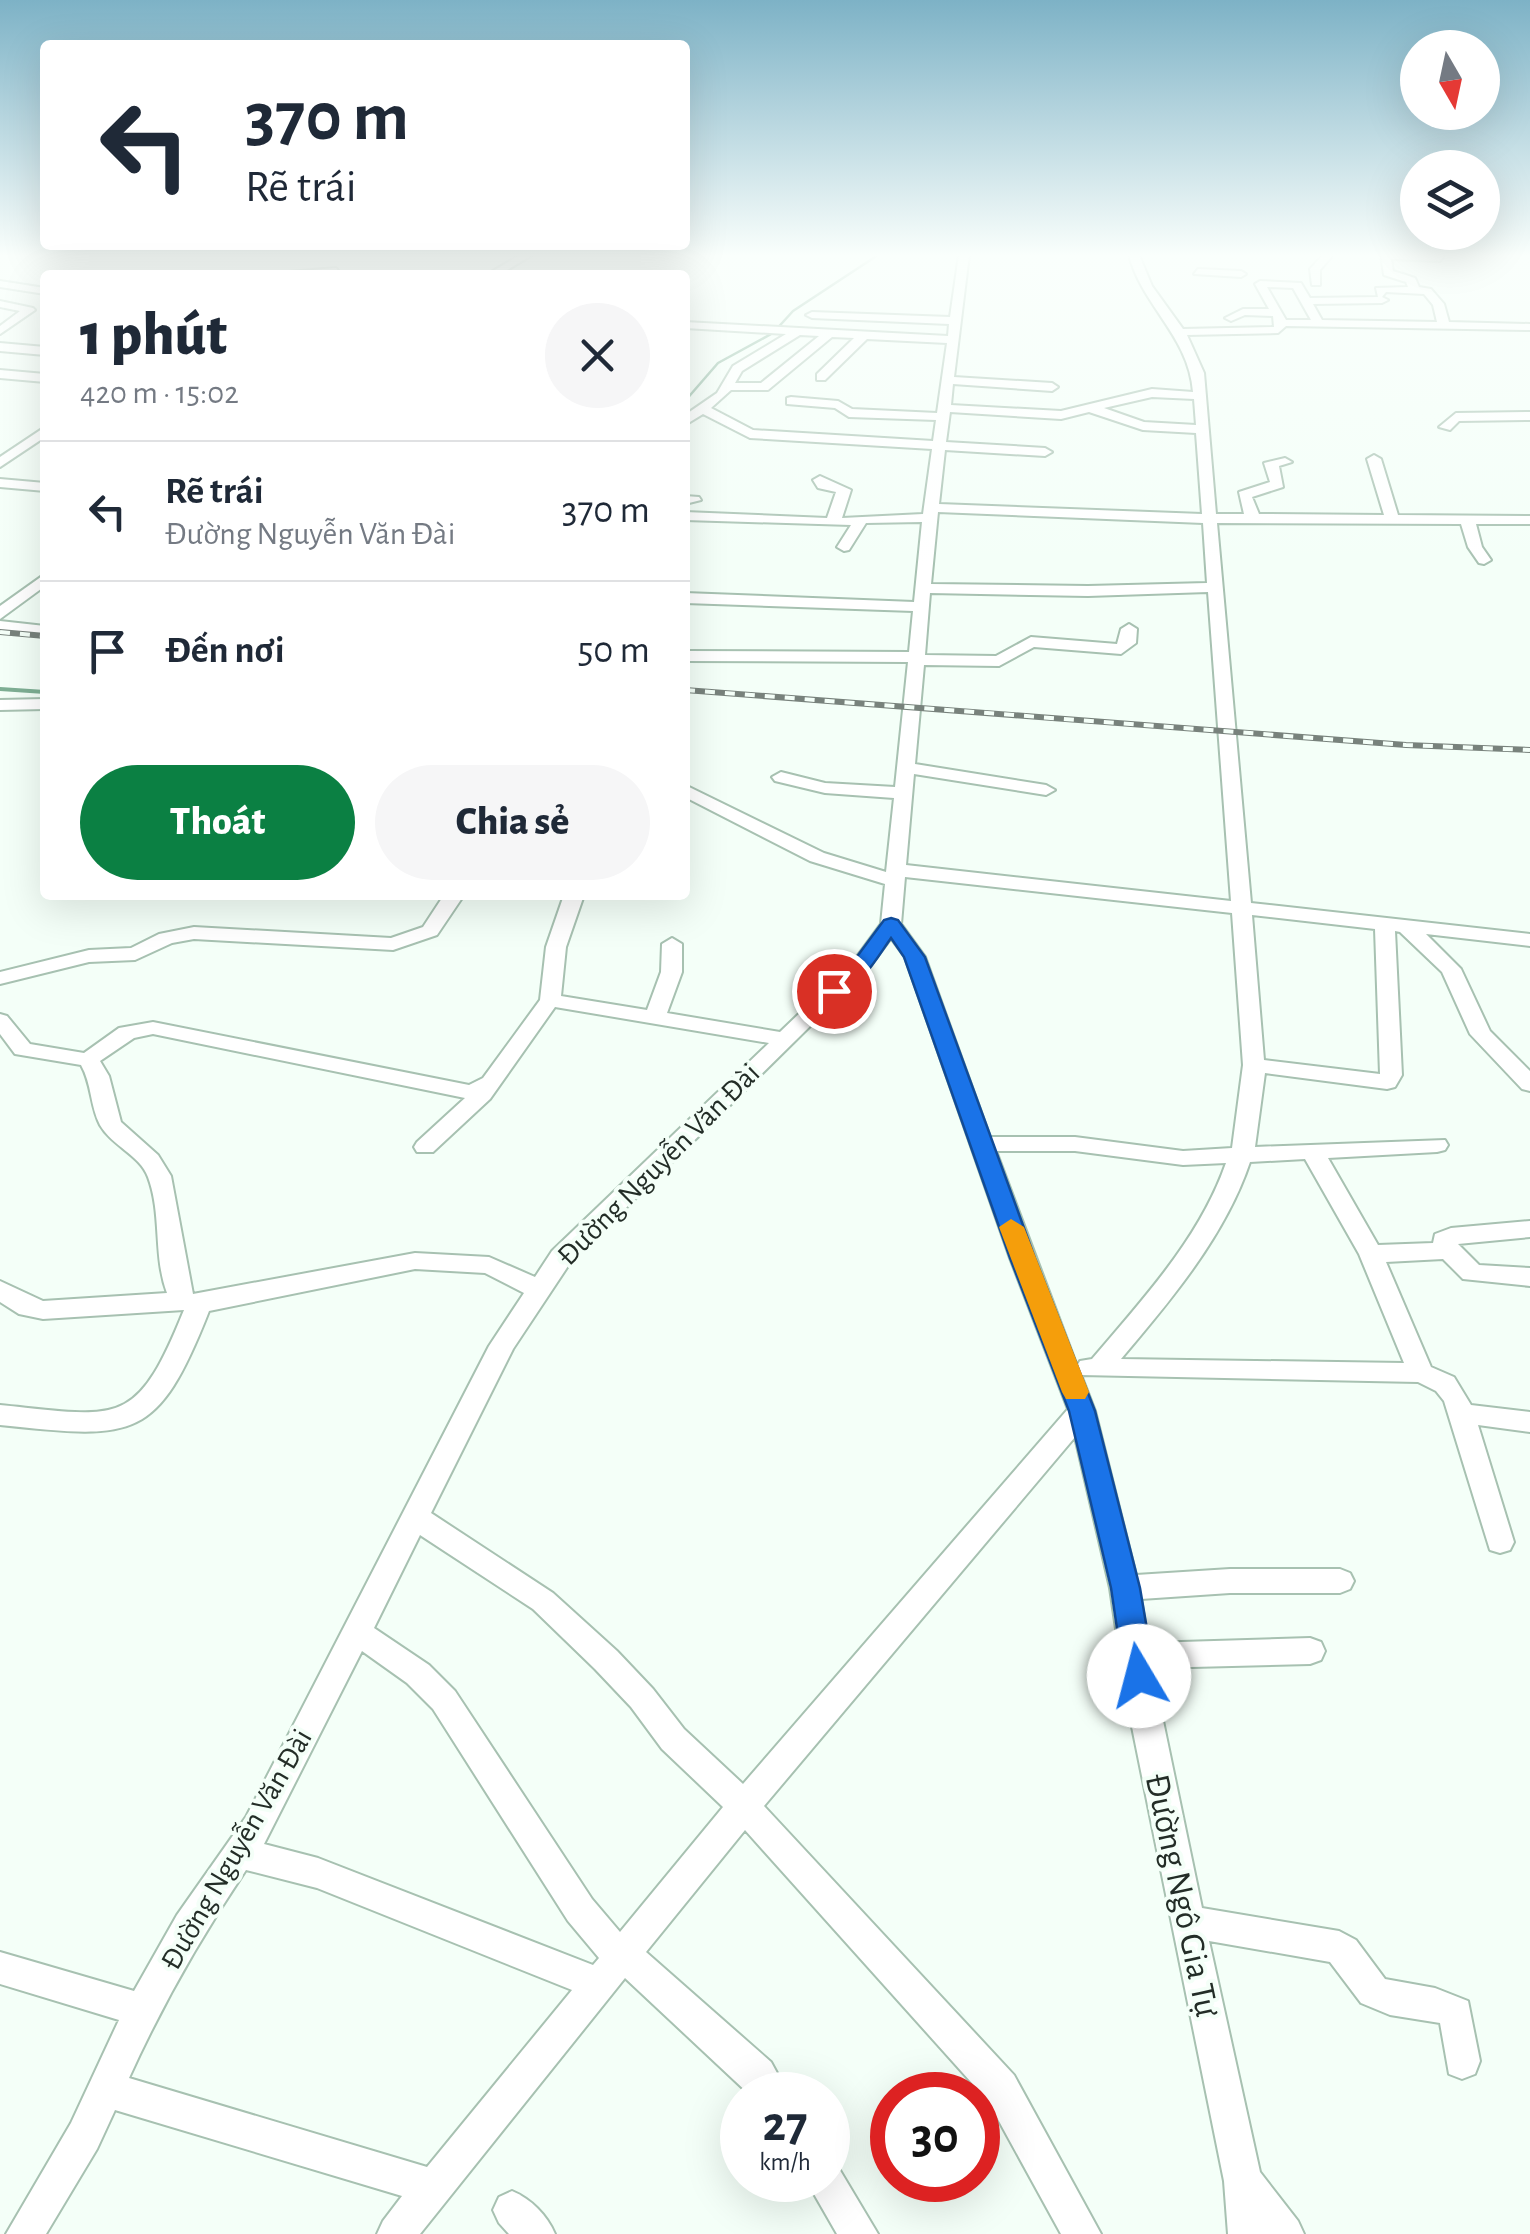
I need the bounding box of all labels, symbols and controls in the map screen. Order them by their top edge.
north arrow [1400,30,1500,130]
map controls [1400,30,1500,250]
icon: left [80,80,210,210]
text: 370 m [245,83,409,153]
button: layers [1400,150,1500,250]
text: Rẽ trái [245,165,357,210]
button: close [545,303,650,408]
text: 1 phút [80,306,227,366]
text: 420 m · 15:02 [80,377,239,409]
text: Rẽ trái [165,473,264,511]
icon: left [80,484,135,539]
text: 370 m [562,492,650,530]
text: Đường Nguyễn Văn Đài [165,518,455,550]
icon: arrive [80,624,135,679]
text: Đến nơi [165,632,285,670]
text: 50 m [577,632,650,670]
button: Thoát [80,765,355,880]
button: Chia sẻ [375,765,650,880]
pin [792,949,877,1034]
icon: arrive [807,964,862,1019]
street label: Đường Nguyễn Văn Đài [551,1057,766,1272]
position arrow [1087,1624,1191,1728]
street label: Đường Nguyễn Văn Đài [155,1724,318,1975]
street label: Đường Ngô Gia Tự [1139,1771,1225,2021]
speed limit sign: 30 [870,2072,1000,2202]
text: 27 [762,2100,808,2150]
text: km/h [759,2150,811,2175]

